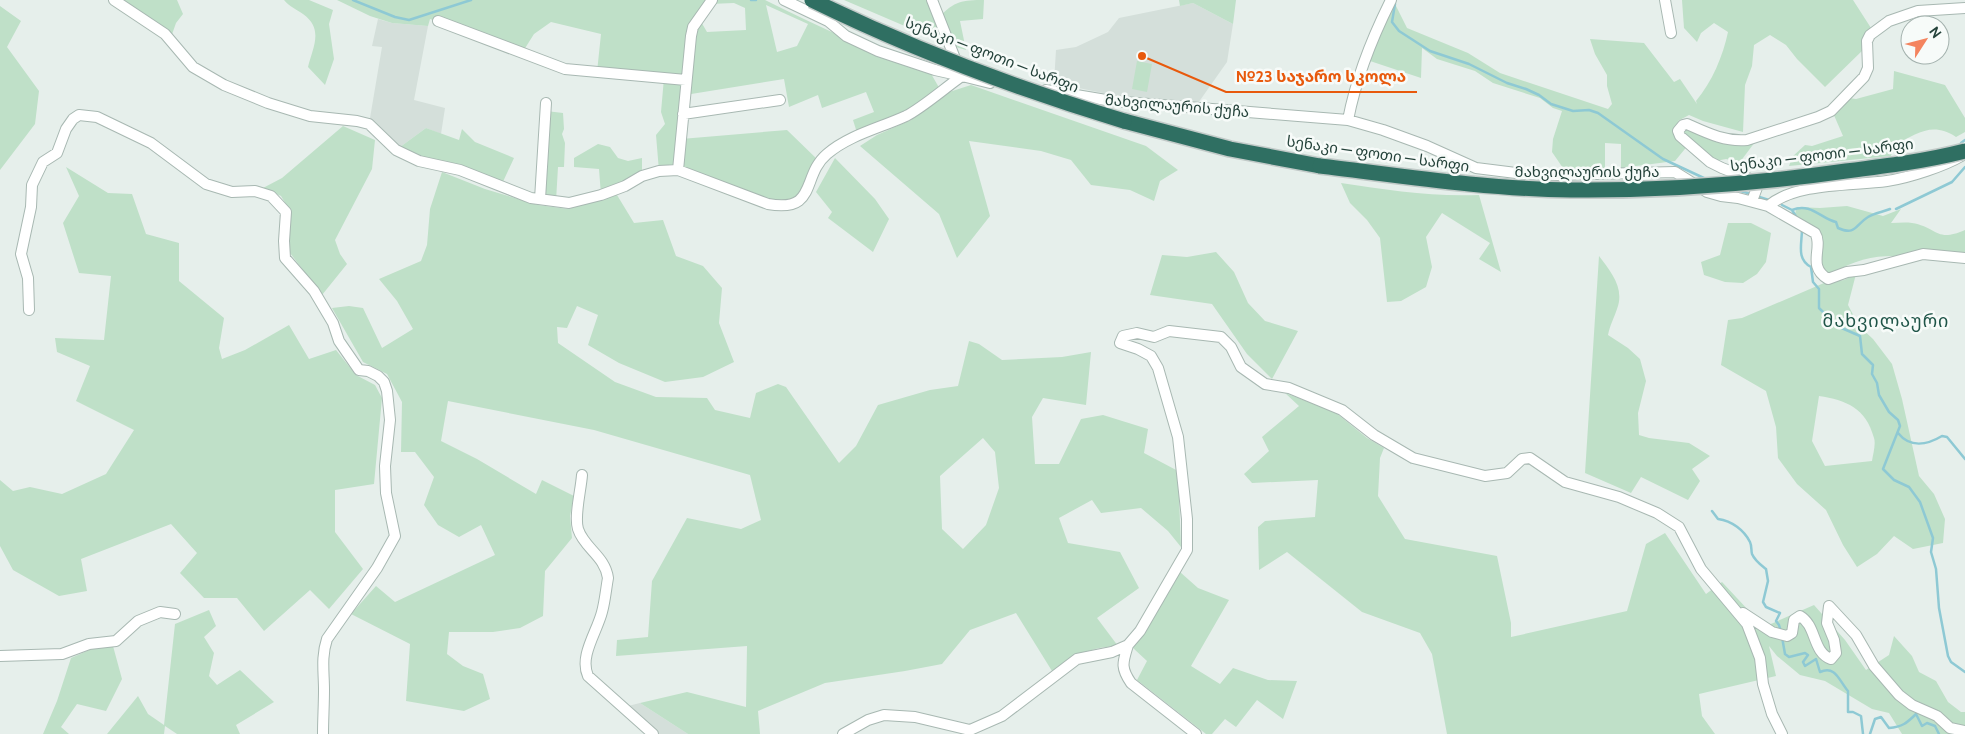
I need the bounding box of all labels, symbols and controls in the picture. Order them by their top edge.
street label: სენაკი — ფოთი — სარფი [903,14,1081,96]
north arrow [1900,15,1950,65]
text: N [1925,23,1946,42]
callout: №23 საჯარო სკოლა [1226,61,1417,92]
text: №23 საჯარო სკოლა [1236,67,1406,87]
street label: მახვილაურის ქუჩა [1104,91,1250,121]
street label: სენაკი — ფოთი — სარფი [1285,132,1471,176]
street label: სენაკი — ფოთი — სარფი [1729,135,1915,175]
street label: მახვილაურის ქუჩა [1515,163,1659,181]
district label: მახვილაური [1823,310,1949,332]

